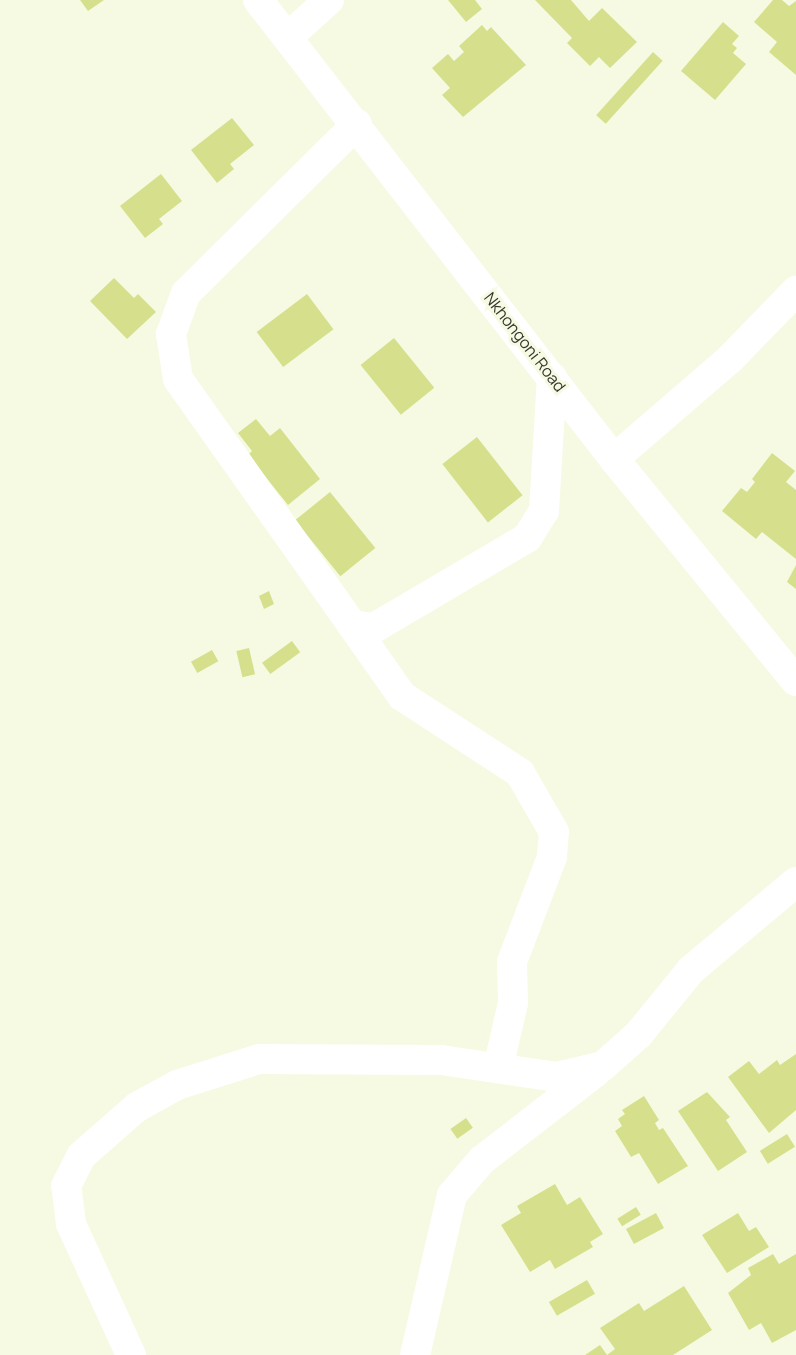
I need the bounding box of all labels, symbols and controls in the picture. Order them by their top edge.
street label: Nkhongoni Road [480,289,570,395]

